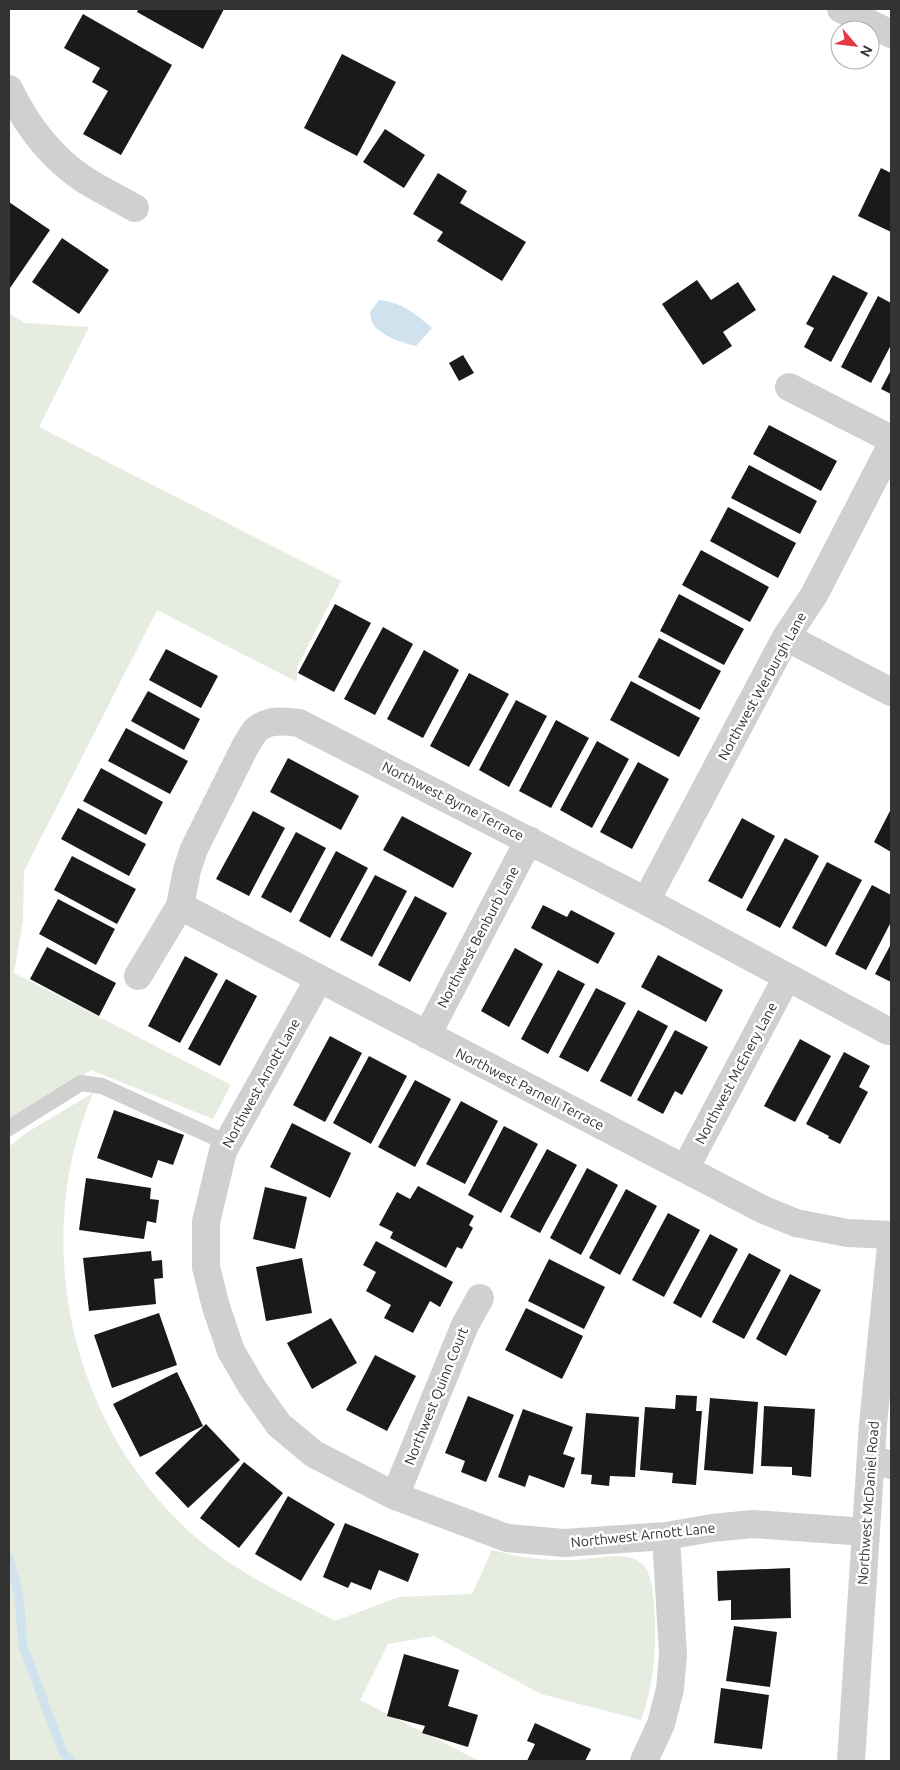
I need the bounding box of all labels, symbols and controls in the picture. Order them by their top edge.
north arrow [830,20,880,70]
text: N [857,43,876,59]
street label: Northwest Werburgh Lane [715,609,809,763]
street label: Northwest Byrne Terrace [379,758,527,844]
street label: Northwest Benburb Lane [434,864,522,1010]
street label: Northwest McEnery Lane [692,999,780,1147]
street label: Northwest Arnott Lane [219,1016,303,1150]
street label: Northwest Parnell Terrace [453,1045,607,1133]
street label: Northwest Quinn Court [401,1324,471,1467]
street label: Northwest McDaniel Road [854,1420,882,1586]
street label: Northwest Arnott Lane [570,1519,716,1551]

